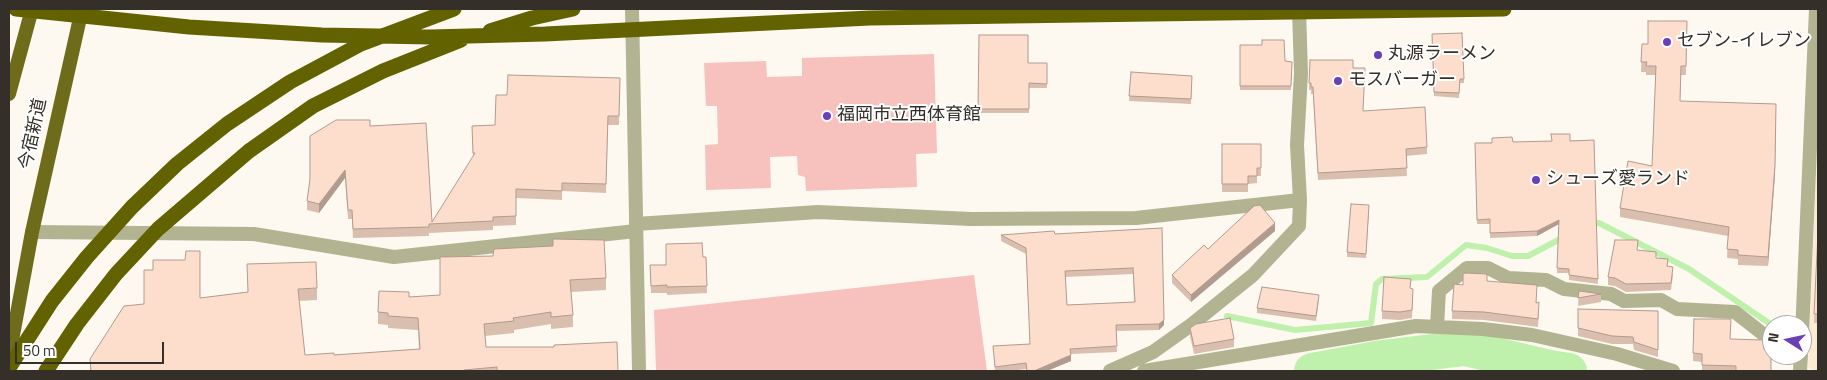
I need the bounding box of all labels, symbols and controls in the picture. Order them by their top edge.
place label: セブン-イレブン [1677,31,1811,53]
marker: セブン-イレブン [1661,36,1673,48]
place label: 丸源ラーメン [1388,44,1496,66]
marker: 丸源ラーメン [1372,49,1384,61]
place label: モスバーガー [1348,70,1456,92]
marker: モスバーガー [1332,75,1344,87]
street label: 今宿新道 [16,97,52,171]
place label: 福岡市立西体育館 [837,105,981,127]
marker: 福岡市立西体育館 [821,110,833,122]
place label: シューズ愛ランド [1546,169,1690,191]
marker: シューズ愛ランド [1530,174,1542,186]
north arrow [1762,315,1812,365]
text: N [1762,331,1784,344]
scale bar [18,332,166,364]
text: 50 m [23,339,56,362]

